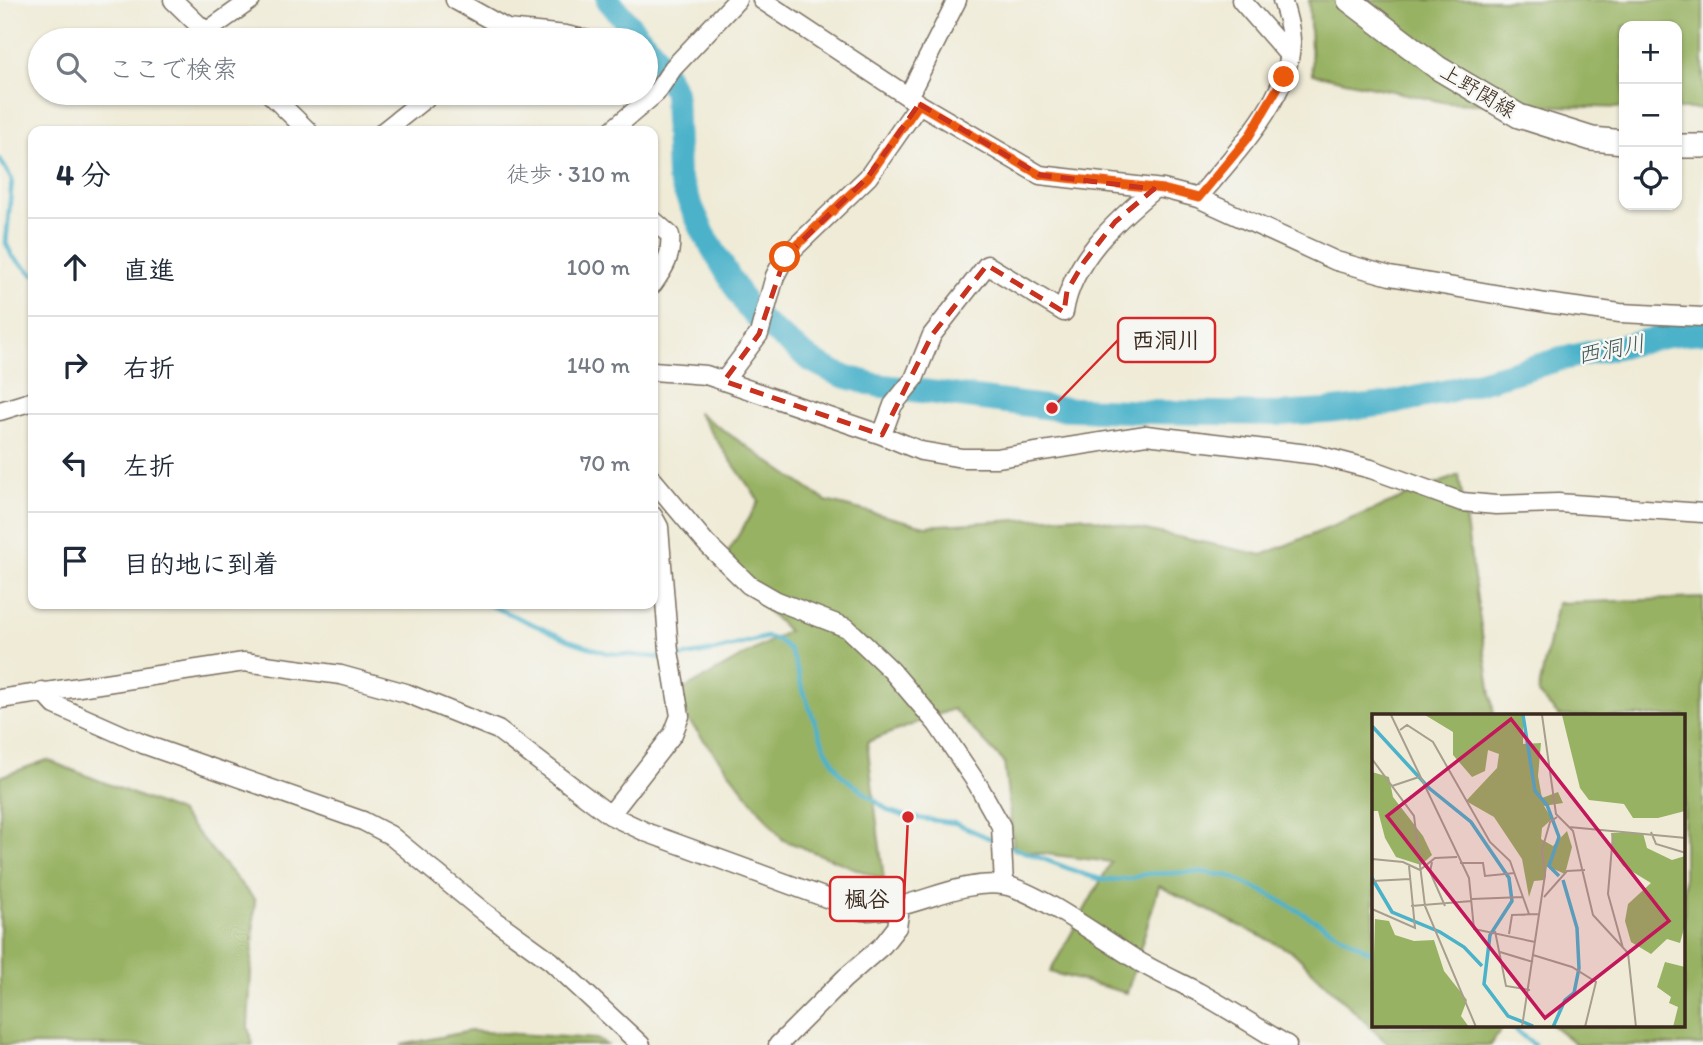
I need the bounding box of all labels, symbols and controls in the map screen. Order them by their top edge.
map controls [1619,21,1682,210]
button: + [1619,21,1682,84]
search box [28,28,658,105]
icon: search [52,48,90,86]
text: ここで検索 [108,53,238,85]
street label: 上野関線 [1436,58,1521,123]
route end [1268,61,1299,92]
button: − [1619,84,1682,147]
button: locate [1619,147,1682,210]
text: 4 分 [56,156,111,193]
text: 徒歩 · 310 m [506,160,630,188]
route start [769,241,800,272]
icon: ahead [56,248,94,286]
text: 100 m [566,253,630,281]
text: 直進 [123,254,175,286]
callout: 西洞川 [1118,318,1215,362]
text: 西洞川 [1132,326,1201,354]
water label: 西洞川 [1574,329,1648,369]
icon: right [56,346,94,384]
text: 140 m [567,351,630,379]
text: 右折 [123,352,175,384]
icon: left [56,444,94,482]
text: 70 m [580,449,630,477]
text: 左折 [123,450,175,482]
icon: arrive [56,542,94,580]
text: 目的地に到着 [123,548,279,580]
inset map [1372,714,1686,1028]
callout: 楓谷 [830,877,904,921]
text: 楓谷 [844,885,890,913]

